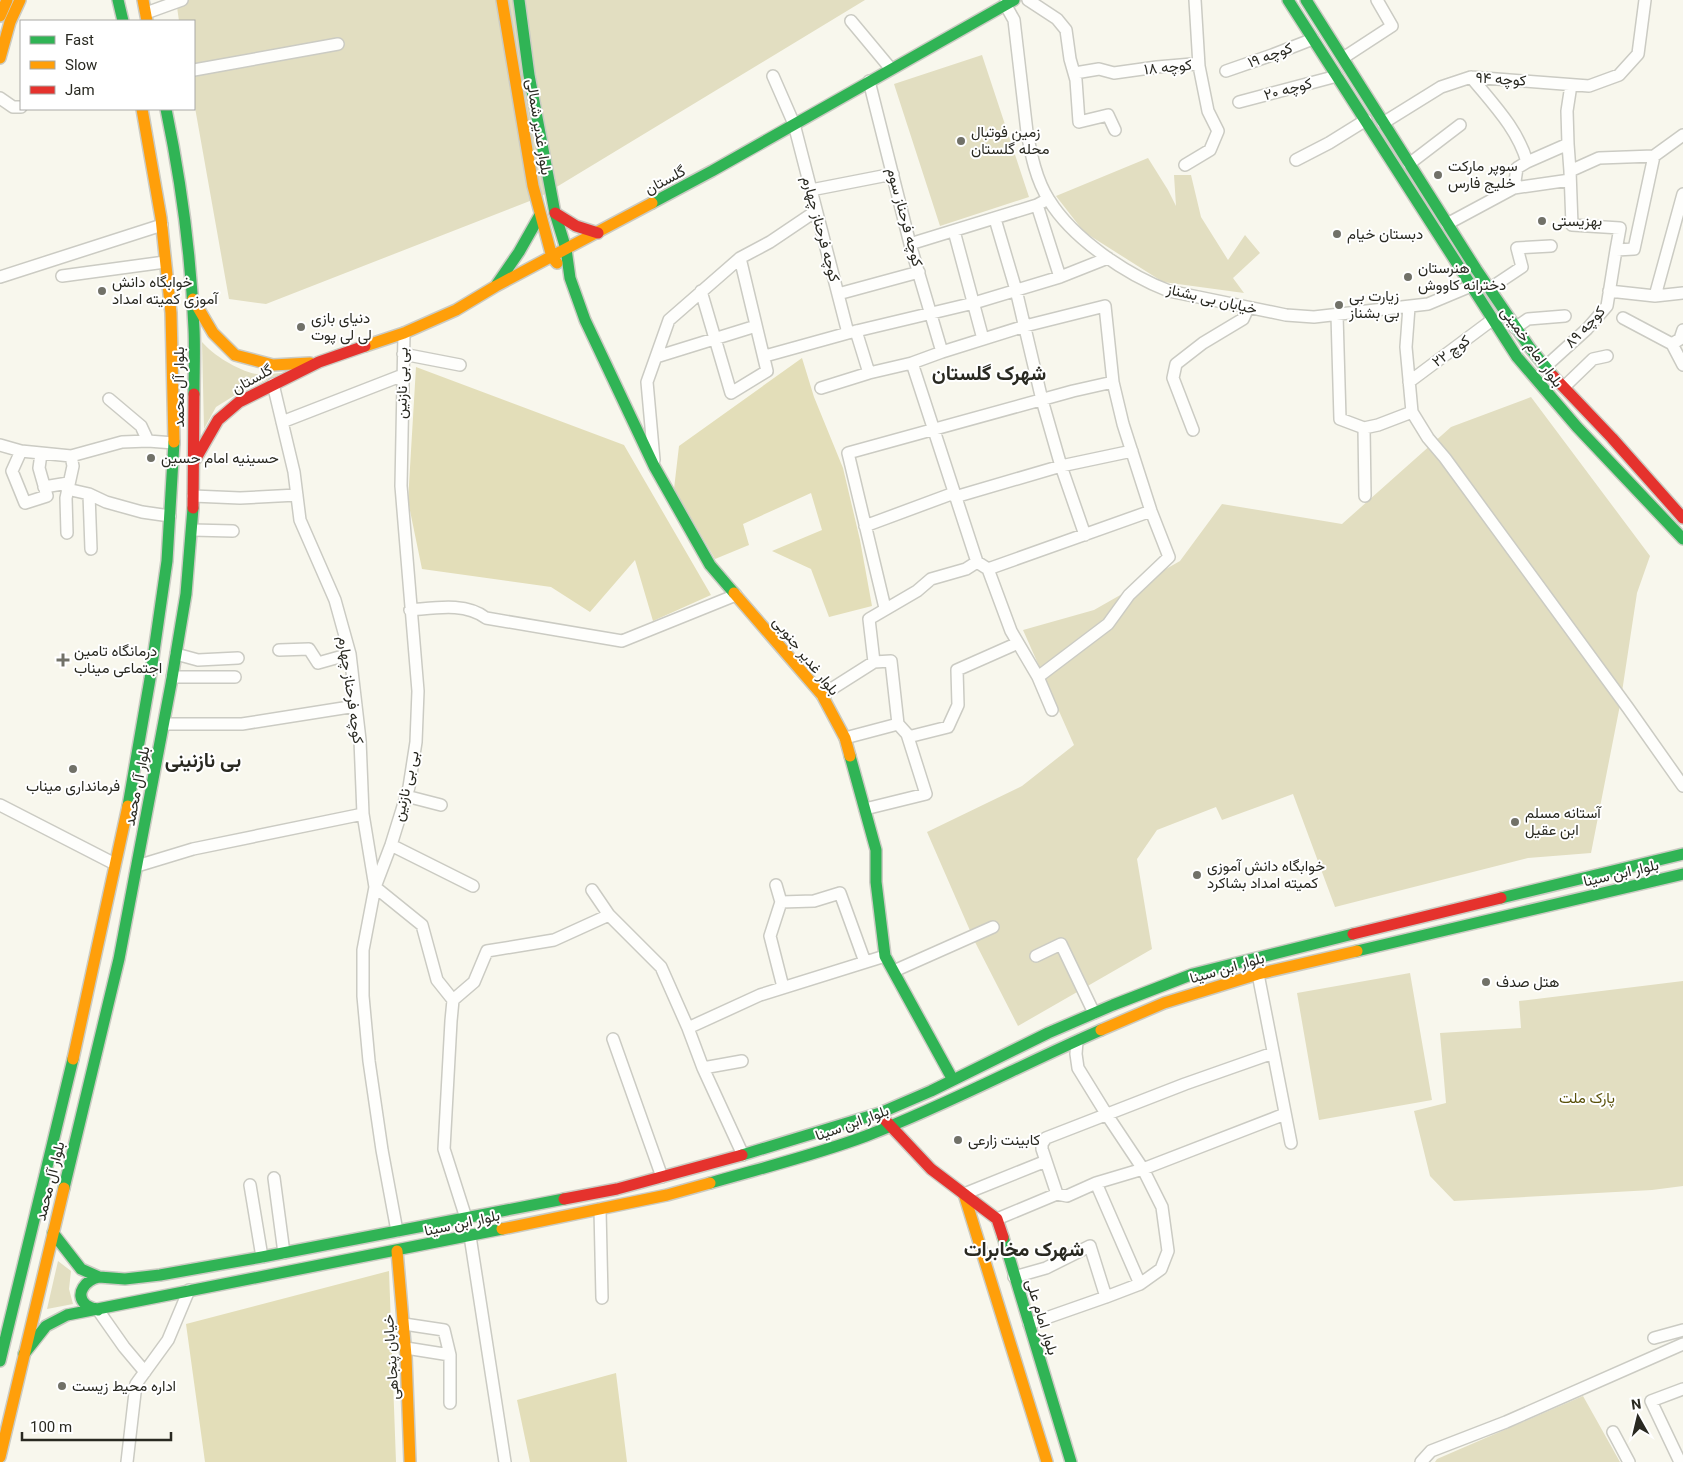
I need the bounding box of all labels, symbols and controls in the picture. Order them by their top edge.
legend [20,20,195,110]
text: Fast [65,31,94,49]
street label: کوچه ۱۹ [1245,38,1296,72]
text: Slow [65,56,97,74]
street label: کوچه ۱۸ [1143,56,1193,79]
street label: کوچه ۹۴ [1475,68,1527,91]
street label: کوچه ۲۰ [1262,74,1315,105]
street label: بلوار غدیر شمالی [522,78,555,177]
text: Jam [65,81,95,99]
place label: زمین فوتبال محله گلستان [971,123,1049,158]
marker: زمین فوتبال محله گلستان [955,135,967,147]
place label: سوپر مارکت خلیج فارس [1448,157,1518,194]
street label: گلستان [641,162,689,198]
street label: کوچه فرحناز سوم [882,166,927,269]
marker: سوپر مارکت خلیج فارس [1432,169,1444,181]
street label: کوچه فرحناز چهارم [797,174,844,284]
place label: بهزیستی [1552,212,1602,231]
marker: بهزیستی [1536,215,1548,227]
place label: دبستان خیام [1347,225,1423,244]
marker: دبستان خیام [1331,228,1343,240]
place label: هنرستان دخترانه کاووش [1418,259,1506,295]
marker: هنرستان دخترانه کاووش [1402,271,1414,283]
place label: خوابگاه دانش آموزی کمیته امداد [112,273,219,309]
street label: خیابان بی بشناز [1164,280,1259,319]
marker: خوابگاه دانش آموزی کمیته امداد [96,285,108,297]
place label: زیارت بی بی بشناز [1348,287,1400,323]
marker: زیارت بی بی بشناز [1333,299,1345,311]
street label: کوچه ۸۹ [1561,302,1610,352]
street label: بلوار امام خمینی [1496,303,1567,391]
place label: دنیای بازی لی لی پوت [311,309,372,345]
marker: دنیای بازی لی لی پوت [295,321,307,333]
street label: کوچ ۲۲ [1428,331,1475,372]
street label: بلوار آل محمد [170,347,188,427]
street label: بی بی نازنین [392,347,413,419]
street label: گلستان [228,360,276,398]
district label: شهرک گلستان [932,361,1046,386]
place label: حسینیه امام حسین [161,449,279,468]
marker: حسینیه امام حسین [145,452,157,464]
street label: بلوار غدیر جنوبی [768,613,843,700]
street label: کوچه فرحناز چهارم [334,635,368,745]
place label: درمانگاه تامین اجتماعی میناب [74,642,162,678]
marker: درمانگاه تامین اجتماعی میناب [56,653,70,667]
street label: بلوار آل محمد [120,745,154,827]
district label: بی نازنینی [165,748,241,773]
street label: بی بی نازنین [389,749,424,823]
marker: فرمانداری میناب [67,763,79,775]
place label: فرمانداری میناب [26,777,120,796]
place label: آستانه مسلم ابن عقیل [1525,804,1602,840]
marker: آستانه مسلم ابن عقیل [1509,816,1521,828]
street label: بلوار ابن سینا [1582,856,1661,891]
place label: خوابگاه دانش آموزی کمیته امداد بشاکرد [1207,857,1325,892]
marker: خوابگاه دانش آموزی کمیته امداد بشاکرد [1191,869,1203,881]
street label: بلوار ابن سینا [1188,949,1267,988]
place label: هتل صدف [1496,973,1559,991]
marker: هتل صدف [1480,976,1492,988]
park label: پارک ملت [1559,1089,1615,1108]
street label: بلوار ابن سینا [813,1101,892,1146]
place label: کابینت زارعی [968,1131,1041,1150]
marker: کابینت زارعی [952,1134,964,1146]
street label: بلوار آل محمد [31,1140,69,1222]
street label: بلوار ابن سینا [423,1206,502,1241]
district label: شهرک مخابرات [964,1237,1084,1262]
street label: بلوار امام علی [1021,1277,1062,1357]
street label: خیابان پنجاهی [379,1314,404,1400]
place label: اداره محیط زیست [72,1377,176,1395]
marker: اداره محیط زیست [56,1380,68,1392]
north arrow [1613,1392,1663,1442]
text: N [1630,1396,1642,1413]
scale bar [22,1410,171,1442]
text: 100 m [30,1418,72,1436]

